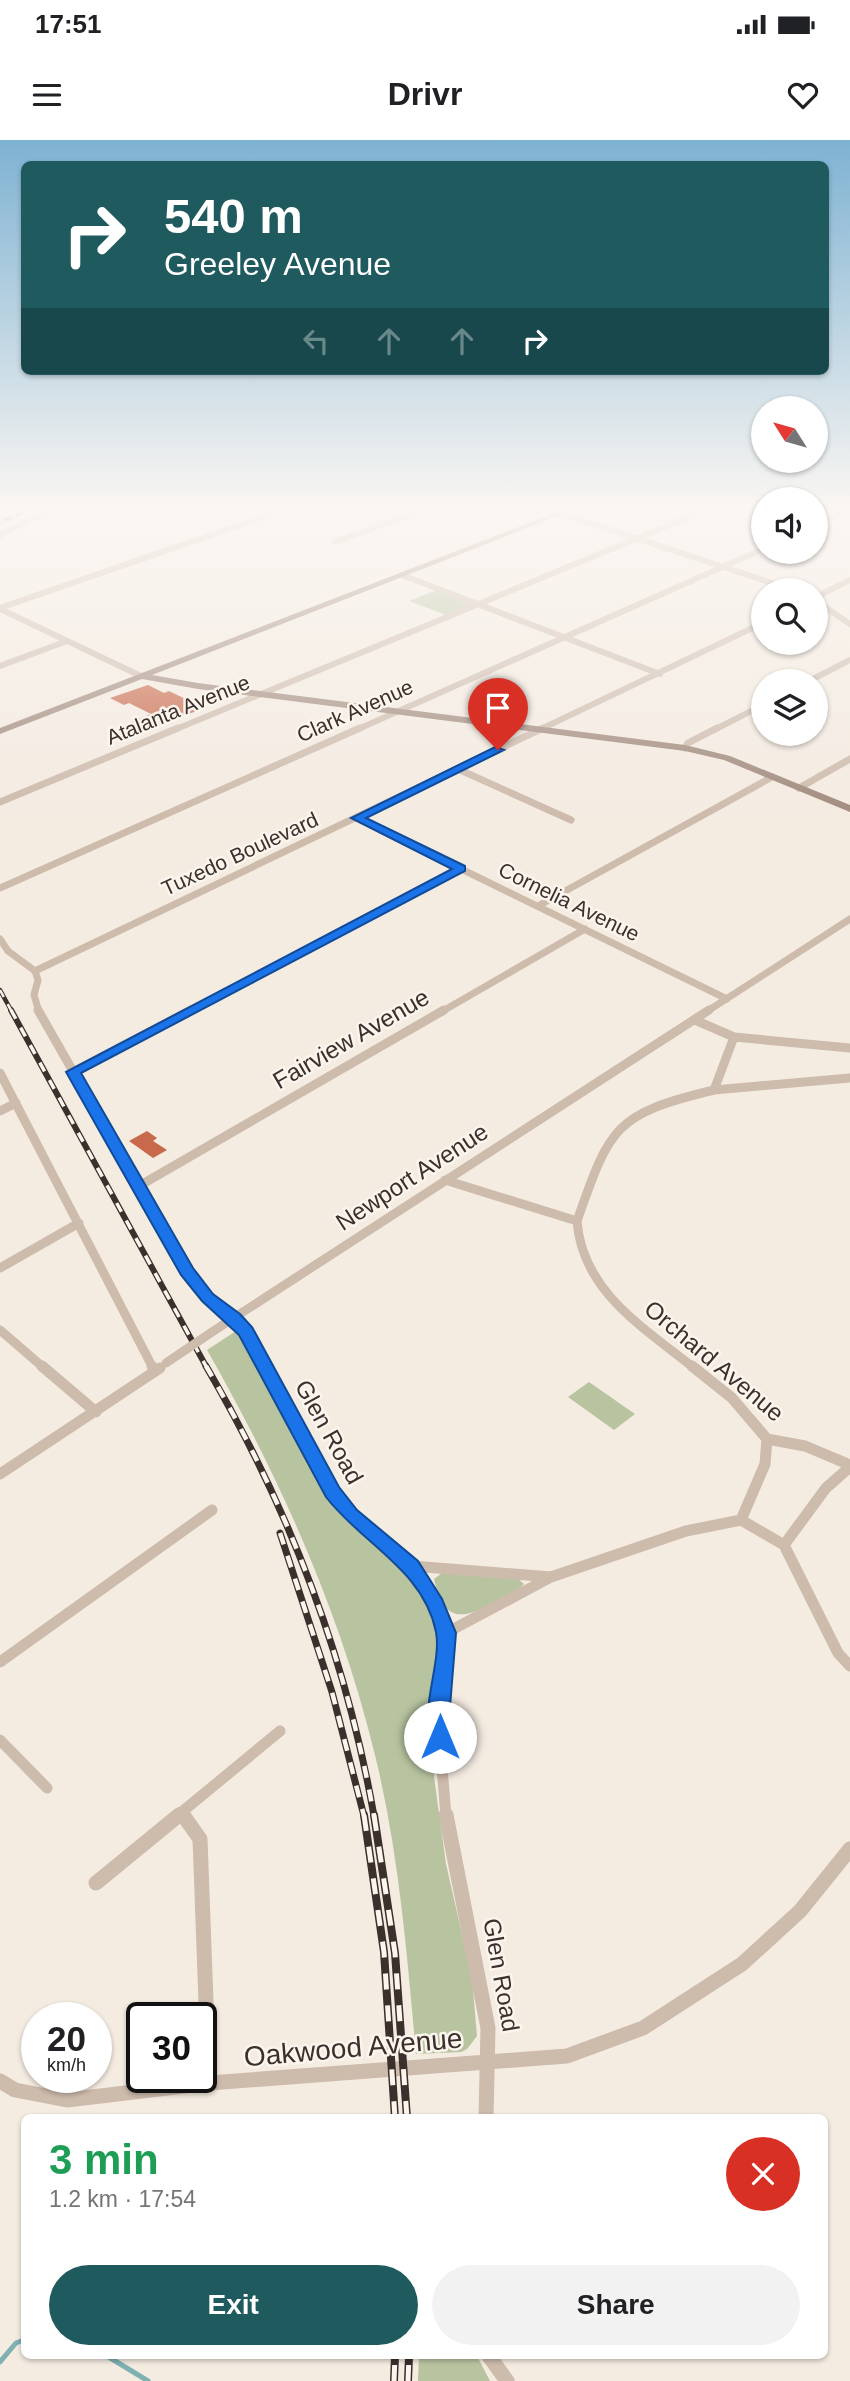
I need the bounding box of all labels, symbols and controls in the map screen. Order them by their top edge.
text: 17:51 [35,9,102,39]
icon: menu [28,76,66,114]
text: Drivr [388,76,462,112]
icon: heart [784,76,822,114]
icon: right [49,189,140,280]
text: 540 m [164,189,303,243]
text: Greeley Avenue [164,246,391,282]
icon: left [297,322,335,360]
icon: ahead [370,322,408,360]
icon: ahead [443,322,481,360]
icon: right [516,322,554,360]
north arrow [751,396,828,472]
map controls [751,396,828,746]
button: sound [751,487,828,564]
button: search [751,578,828,655]
button: layers [751,669,828,746]
street label: Atalanta Avenue [103,670,253,749]
street label: Clark Avenue [293,675,416,746]
pin [468,678,528,750]
icon: arrive [479,689,517,727]
street label: Tuxedo Boulevard [158,807,322,900]
street label: Cornelia Avenue [495,858,643,946]
street label: Fairview Avenue [268,983,434,1094]
street label: Newport Avenue [331,1117,493,1236]
street label: Orchard Avenue [639,1295,789,1427]
street label: Glen Road [290,1375,369,1488]
position arrow [403,1700,477,1774]
street label: Glen Road [478,1916,525,2034]
speed limit sign: 30 [126,2002,217,2093]
text: 20 [47,2019,86,2058]
street label: Oakwood Avenue [243,2023,463,2072]
text: km/h [47,2055,86,2075]
text: 3 min [49,2136,159,2183]
button: close [726,2137,800,2211]
text: 1.2 km · 17:54 [49,2186,196,2212]
button: Exit [49,2265,418,2345]
button: Share [432,2265,800,2345]

